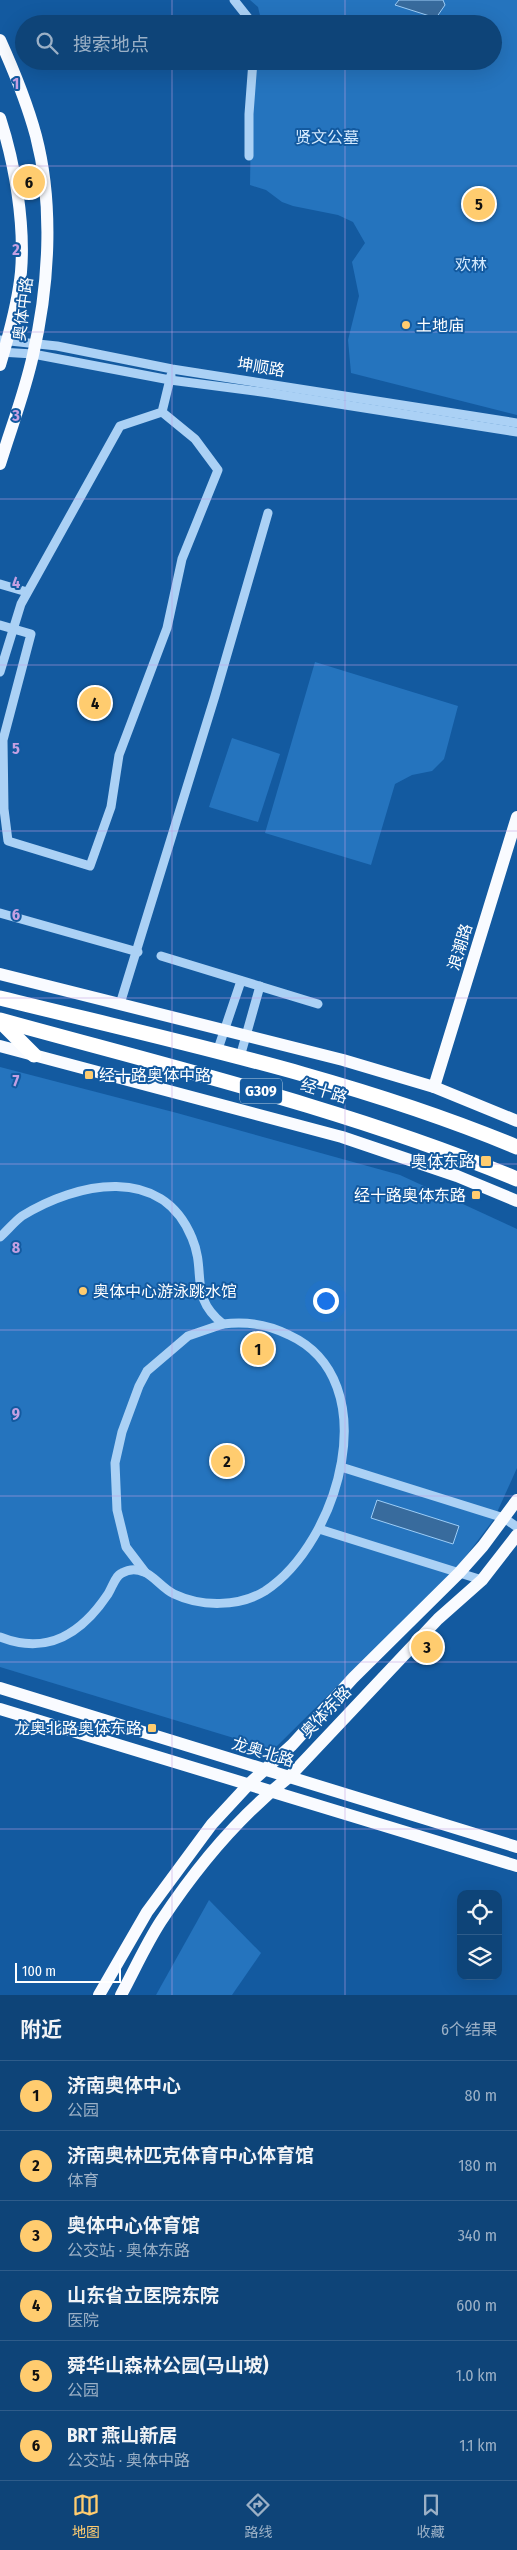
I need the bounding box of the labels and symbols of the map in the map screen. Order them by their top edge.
text: 1 [13,74,19,93]
park label: 贤文公墓 [295,128,359,147]
pin: 6 [13,163,45,201]
pin: 5 [463,185,495,223]
text: 2 [11,240,20,259]
park label: 欢林 [455,255,487,274]
street label: 奥体中路 [10,276,36,342]
place label: 土地庙 [416,316,464,335]
marker: 土地庙 [400,319,412,331]
street label: 坤顺路 [236,354,286,380]
text: 3 [11,406,20,425]
text: 4 [12,573,20,592]
pin: 4 [79,684,111,722]
text: 5 [12,739,20,758]
text: 6 [12,905,20,924]
street label: 浪潮路 [444,921,476,973]
place label: 经十路奥体中路 [99,1066,211,1085]
marker: 经十路奥体中路 [83,1069,95,1081]
text: 7 [13,1071,20,1090]
street label: 经十路 [298,1075,350,1107]
road number: G309 [240,1078,282,1104]
place label: 奥体东路 [411,1152,475,1171]
marker: 奥体东路 [479,1154,493,1168]
place label: 经十路奥体东路 [354,1186,466,1205]
marker: 经十路奥体东路 [470,1189,482,1201]
text: 8 [12,1238,21,1257]
place label: 奥体中心游泳跳水馆 [93,1282,237,1301]
marker: 奥体中心游泳跳水馆 [77,1285,89,1297]
your location [313,1288,339,1314]
pin: 1 [242,1330,274,1368]
text: 9 [12,1404,20,1423]
pin: 2 [211,1442,243,1480]
pin: 3 [411,1628,443,1666]
street label: 奥体东路 [297,1682,355,1742]
place label: 龙奥北路奥体东路 [14,1719,142,1738]
marker: 龙奥北路奥体东路 [146,1722,158,1734]
street label: 龙奥北路 [230,1734,296,1770]
scale bar [15,1960,121,1983]

